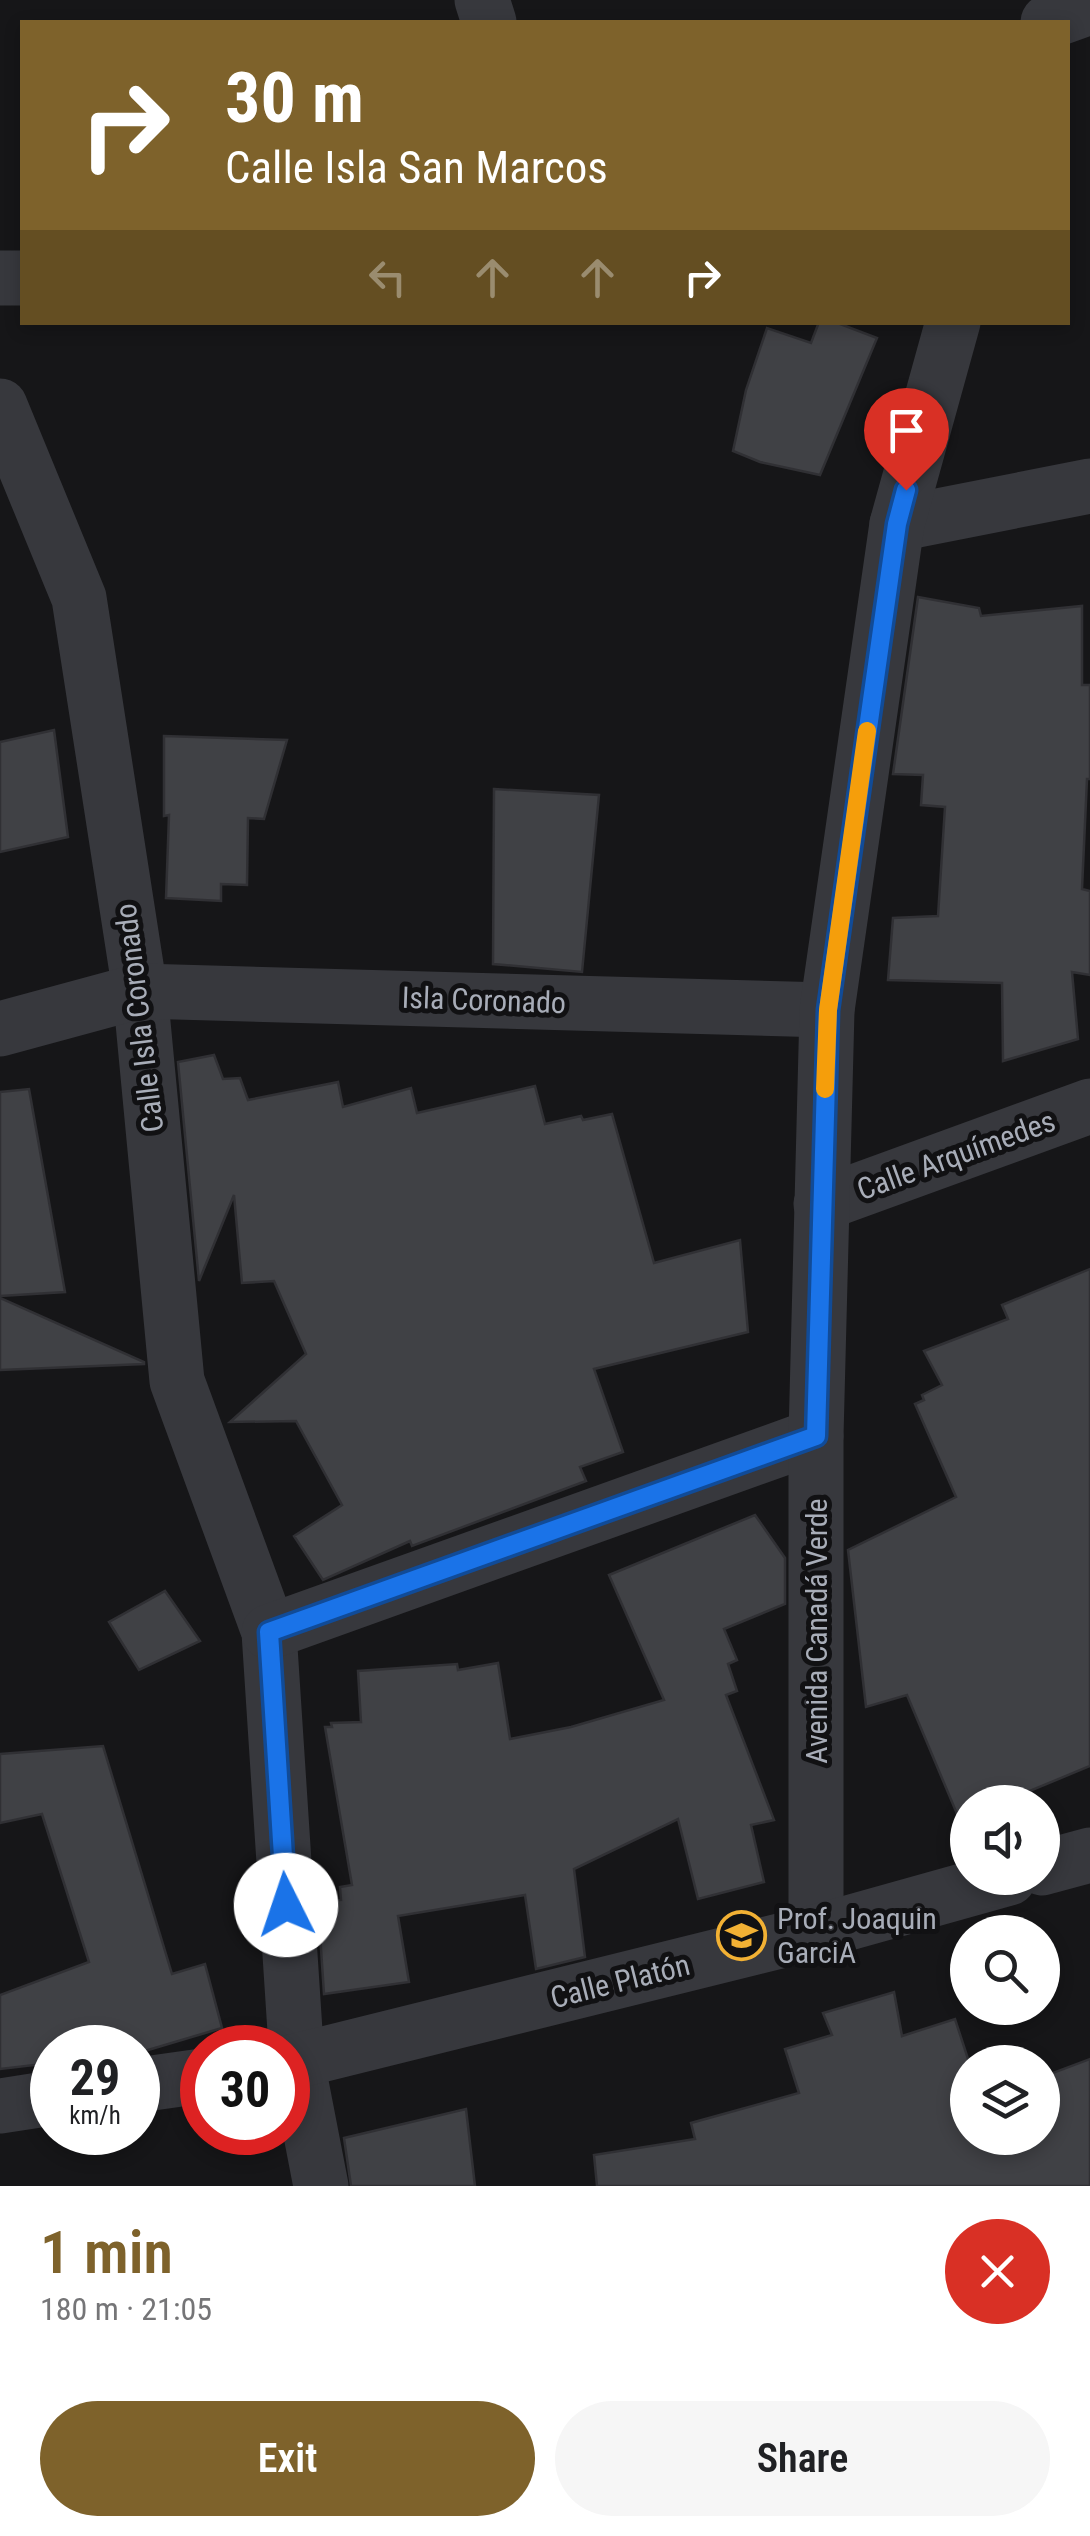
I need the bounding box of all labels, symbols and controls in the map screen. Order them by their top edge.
text: 30 m [225,57,364,139]
icon: right [60,60,190,190]
text: Calle Isla San Marcos [225,141,608,194]
icon: left [360,250,415,305]
icon: ahead [465,250,520,305]
icon: ahead [570,250,625,305]
icon: right [675,250,730,305]
pin [864,388,949,491]
icon: arrive [879,403,934,458]
street label: Calle Isla Coronado [108,902,170,1134]
street label: Isla Coronado [401,980,567,1020]
street label: Calle Arquímedes [852,1103,1060,1207]
street label: Avenida Canadá Verde [799,1498,834,1764]
map controls [950,1785,1060,2155]
button: sound [950,1785,1060,1895]
position arrow [234,1853,338,1957]
place label: Prof. Joaquin GarciA [777,1901,937,1970]
school or university icon: Prof. Joaquin GarciA [716,1909,768,1961]
button: search [950,1915,1060,2025]
street label: Calle Platón [547,1947,693,2015]
speed limit sign: 30 [180,2025,310,2155]
button: layers [950,2045,1060,2155]
text: 29 [70,2049,120,2107]
text: km/h [69,2101,121,2130]
text: 1 min [40,2217,173,2288]
button: close [945,2219,1050,2324]
text: 180 m · 21:05 [40,2290,212,2328]
button: Exit [40,2401,535,2516]
button: Share [555,2401,1050,2516]

